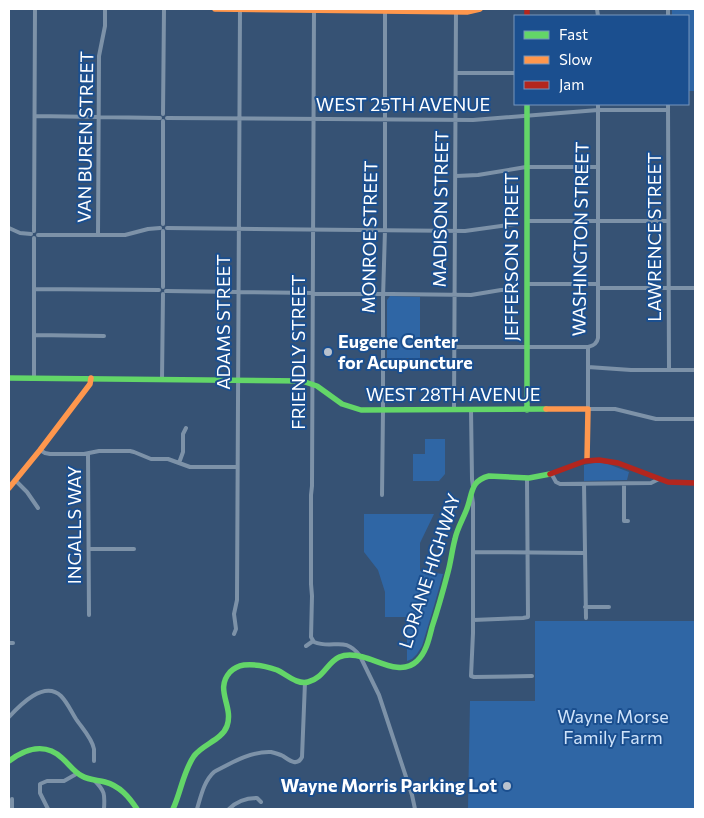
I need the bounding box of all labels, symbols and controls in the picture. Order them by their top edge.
legend [514,15,689,105]
text: Fast [559,25,588,43]
text: Slow [559,50,592,68]
street label: VAN BUREN STREET [73,51,97,223]
text: Jam [559,75,584,93]
street label: WEST 25TH AVENUE [316,93,490,115]
street label: MADISON STREET [428,130,452,288]
street label: WASHINGTON STREET [567,142,593,336]
street label: LAWRENCE STREET [643,152,665,322]
street label: MONROE STREET [357,160,381,313]
street label: JEFFERSON STREET [500,173,522,341]
street label: ADAMS STREET [212,254,234,390]
street label: FRIENDLY STREET [287,274,309,430]
place label: Eugene Center for Acupuncture [338,330,473,373]
marker: Eugene Center for Acupuncture [322,346,334,358]
street label: WEST 28TH AVENUE [366,383,540,405]
street label: INGALLS WAY [63,466,85,584]
street label: LORANE HIGHWAY [394,490,465,651]
park label: Wayne Morse Family Farm [557,705,669,748]
place label: Wayne Morris Parking Lot [281,774,497,796]
marker: Wayne Morris Parking Lot [501,780,513,792]

